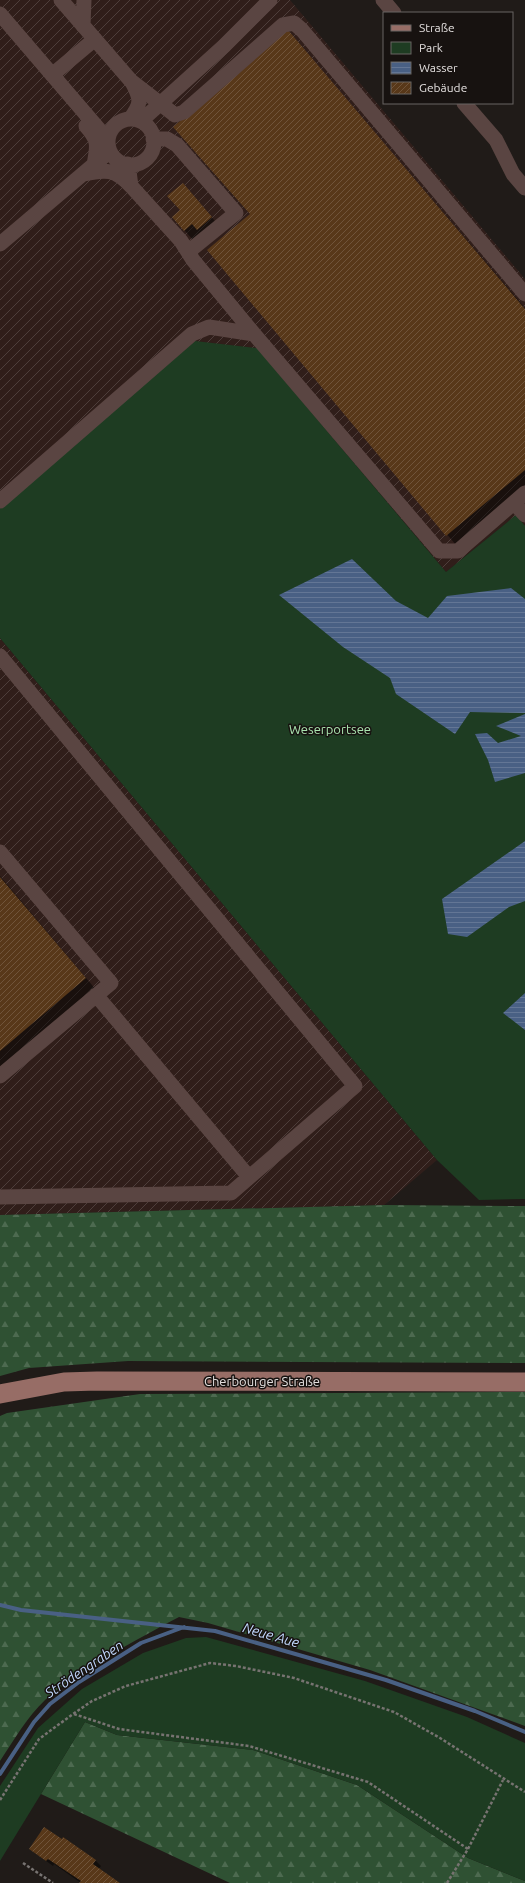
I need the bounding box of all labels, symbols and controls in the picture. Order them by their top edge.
legend [383,12,513,104]
text: Straße [419,21,455,34]
text: Park [419,41,443,54]
text: Wasser [419,61,458,74]
text: Gebäude [419,81,467,94]
park label: Weserportsee [289,722,371,736]
street label: Cherbourger Straße [204,1374,320,1388]
water label: Neue Aue [241,1619,301,1651]
water label: Strödengraben [41,1637,126,1702]

